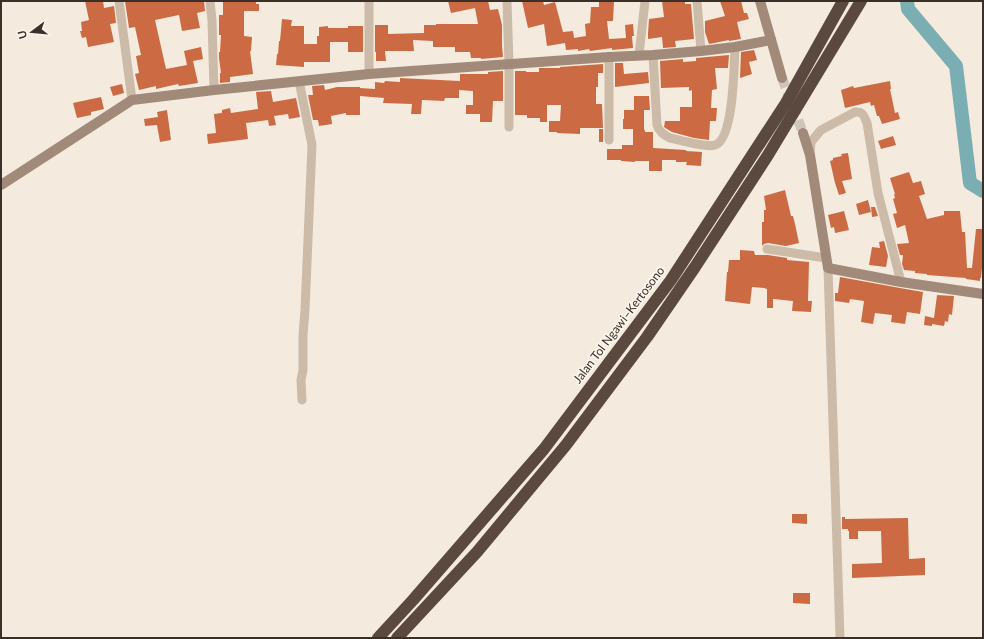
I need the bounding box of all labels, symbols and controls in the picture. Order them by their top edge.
north arrow [12,12,52,52]
text: U [15,29,29,41]
street label: Jalan Tol Ngawi–Kertosono [570,263,668,386]

